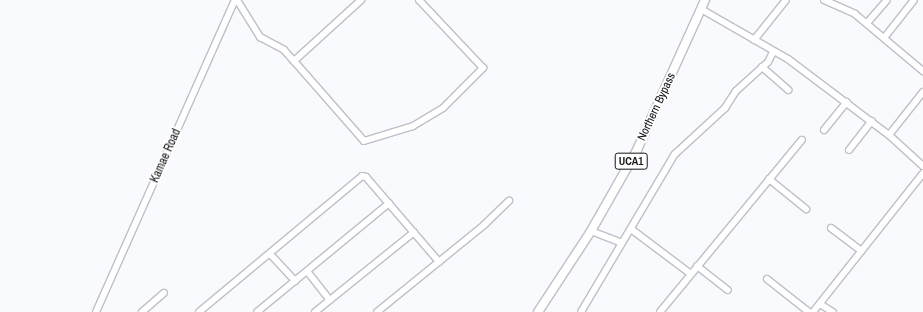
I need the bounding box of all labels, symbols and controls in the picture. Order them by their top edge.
street label: Northern Bypass [635,71,679,143]
street label: Kamae Road [148,127,184,185]
road number: UCA1 [614,152,648,170]

